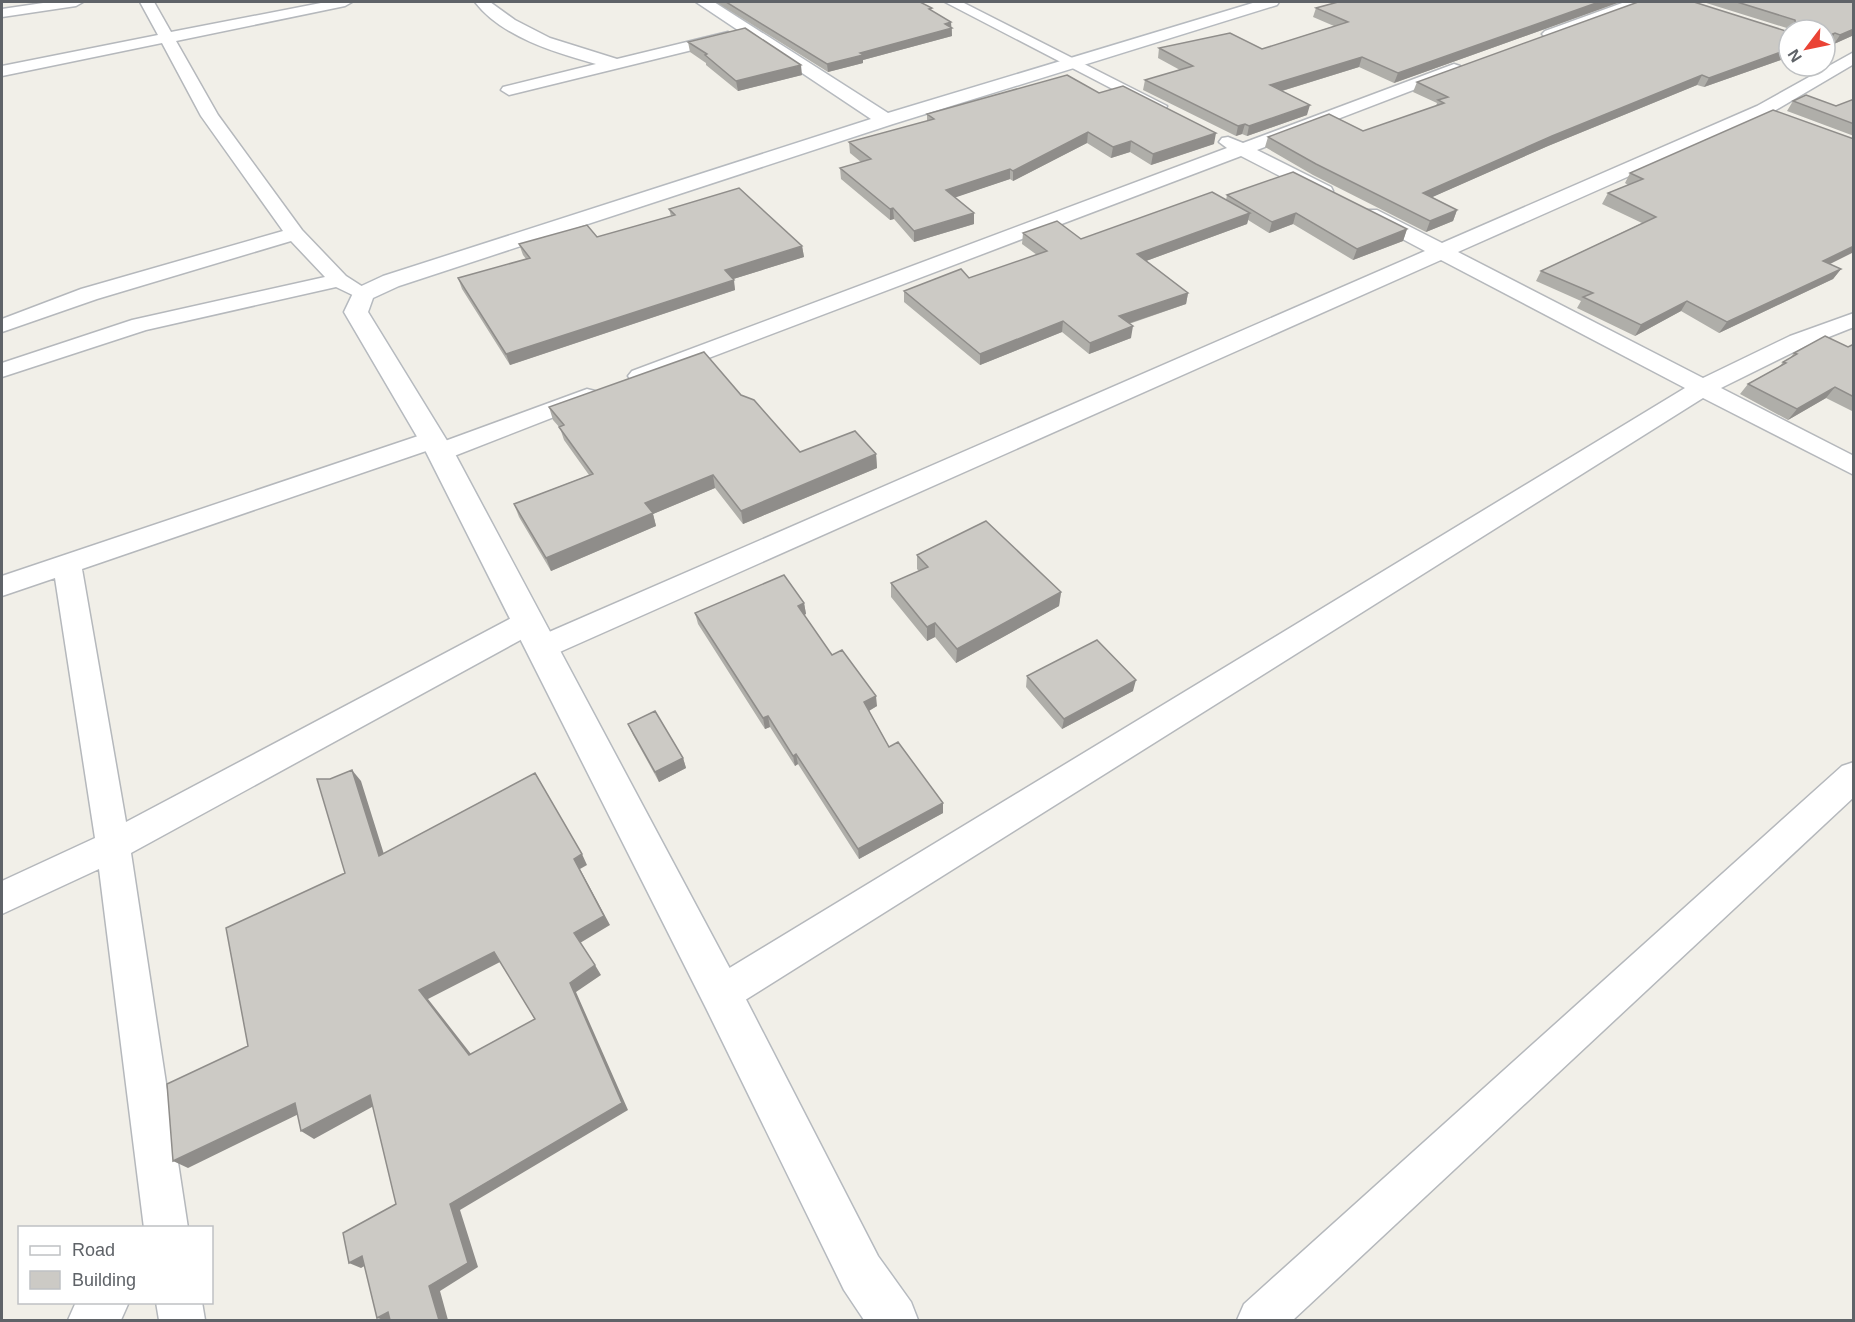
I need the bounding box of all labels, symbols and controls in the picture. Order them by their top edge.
north arrow [1777,18,1837,78]
text: N [1784,46,1805,65]
legend [18,1226,213,1304]
text: Road [72,1240,115,1260]
text: Building [72,1270,136,1290]

